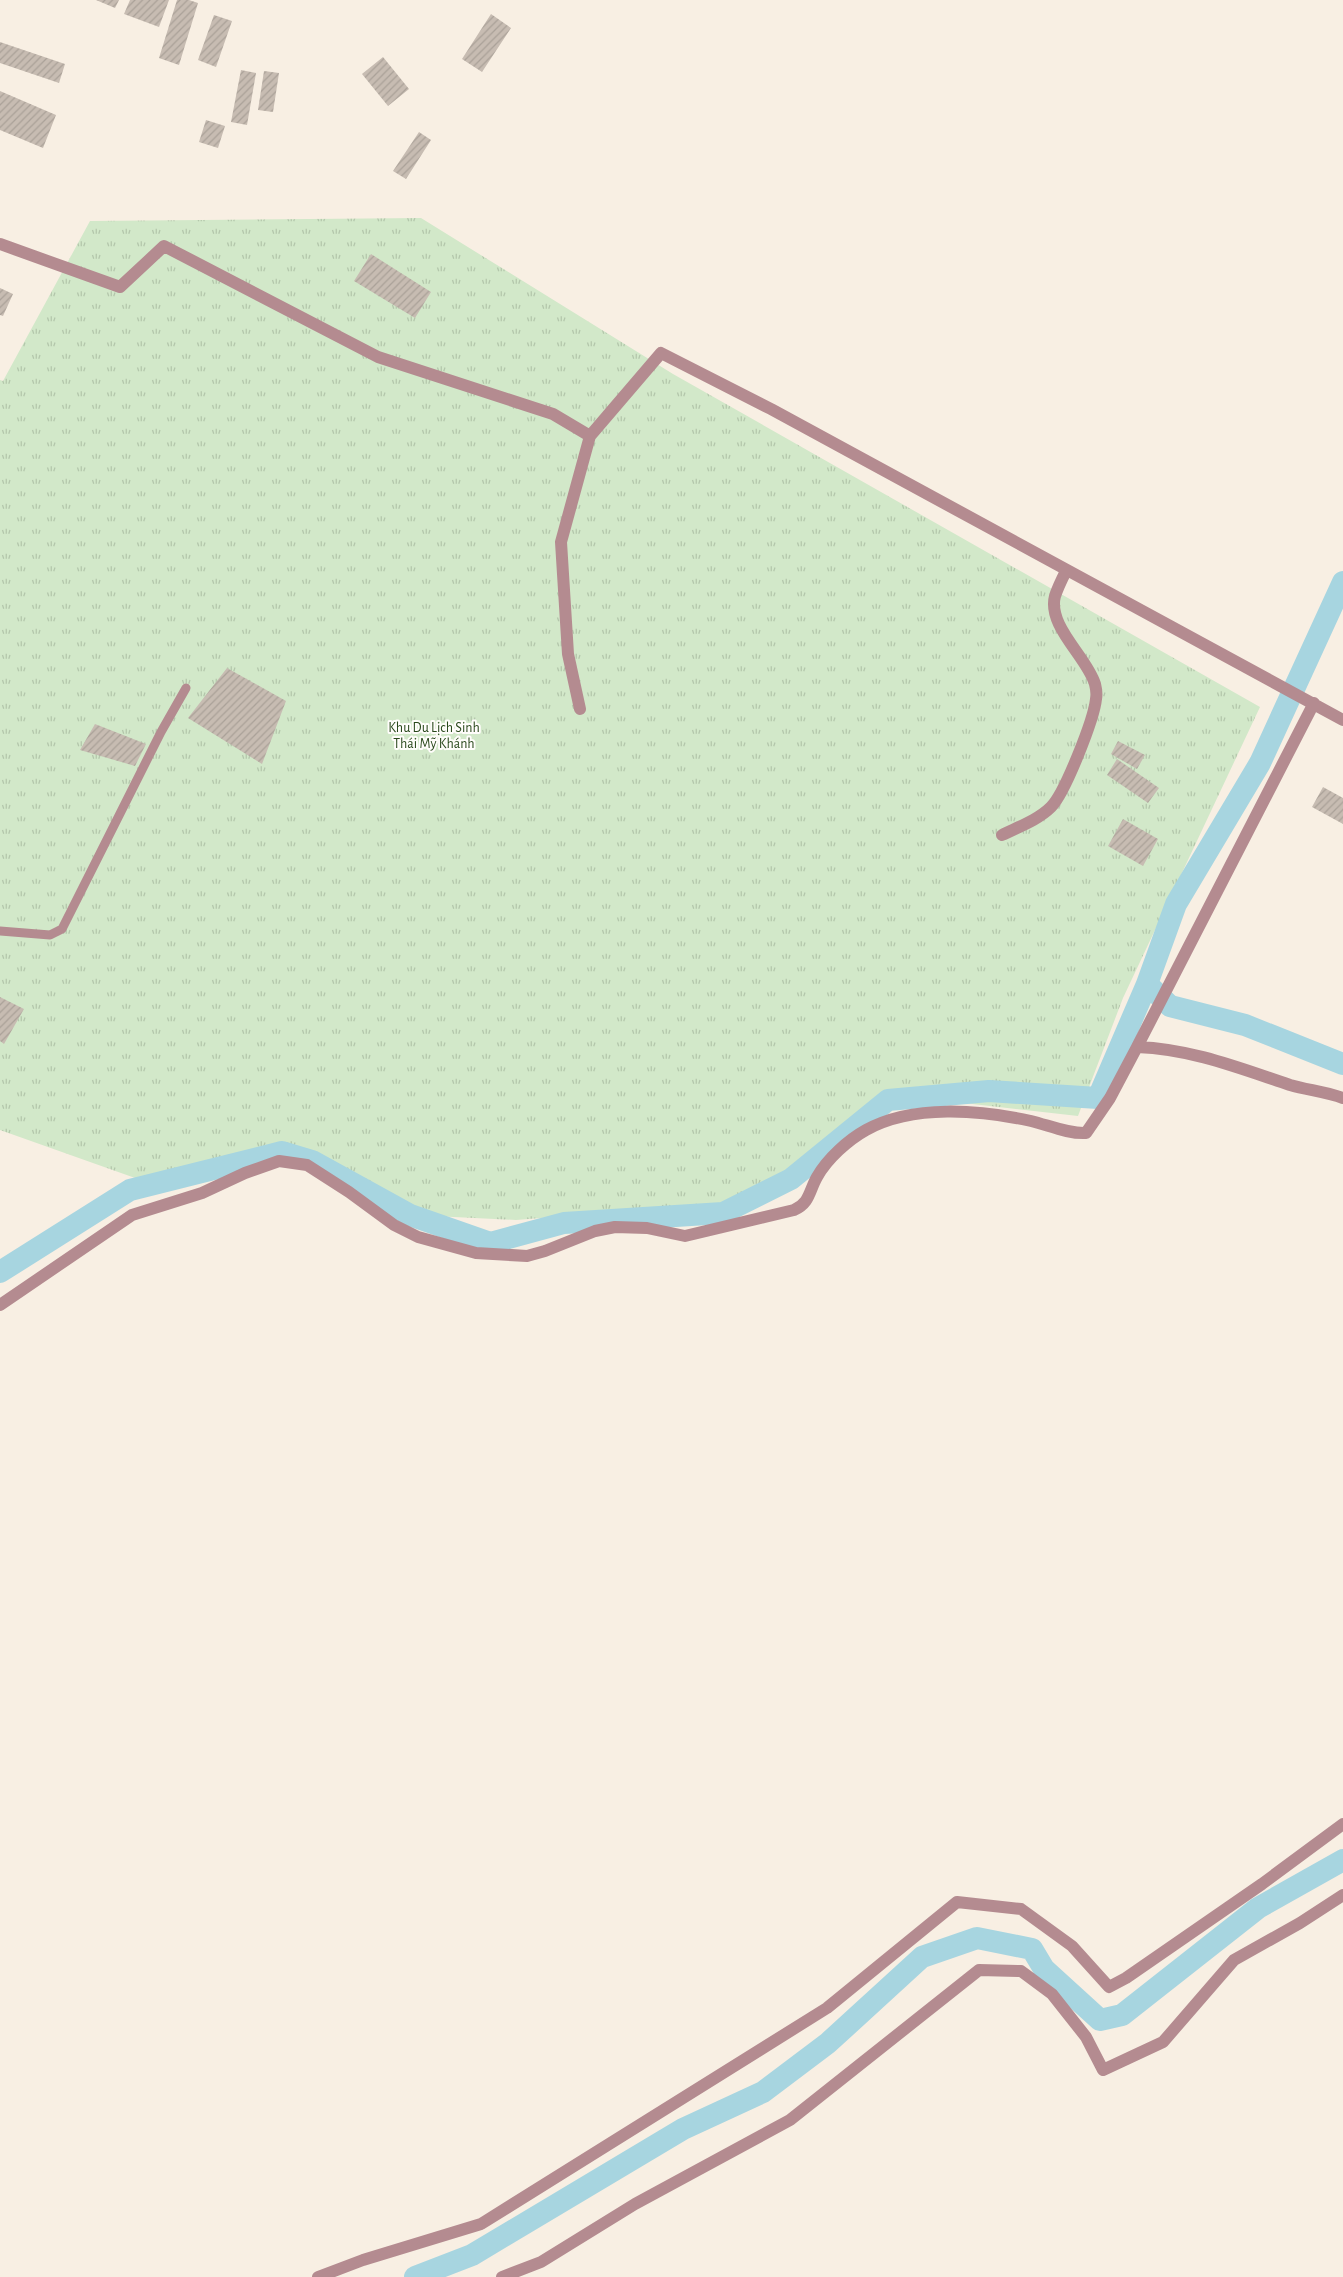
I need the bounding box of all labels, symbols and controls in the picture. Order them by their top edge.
park label: Khu Du Lịch Sinh Thái Mỹ Khánh [388,721,480,751]

